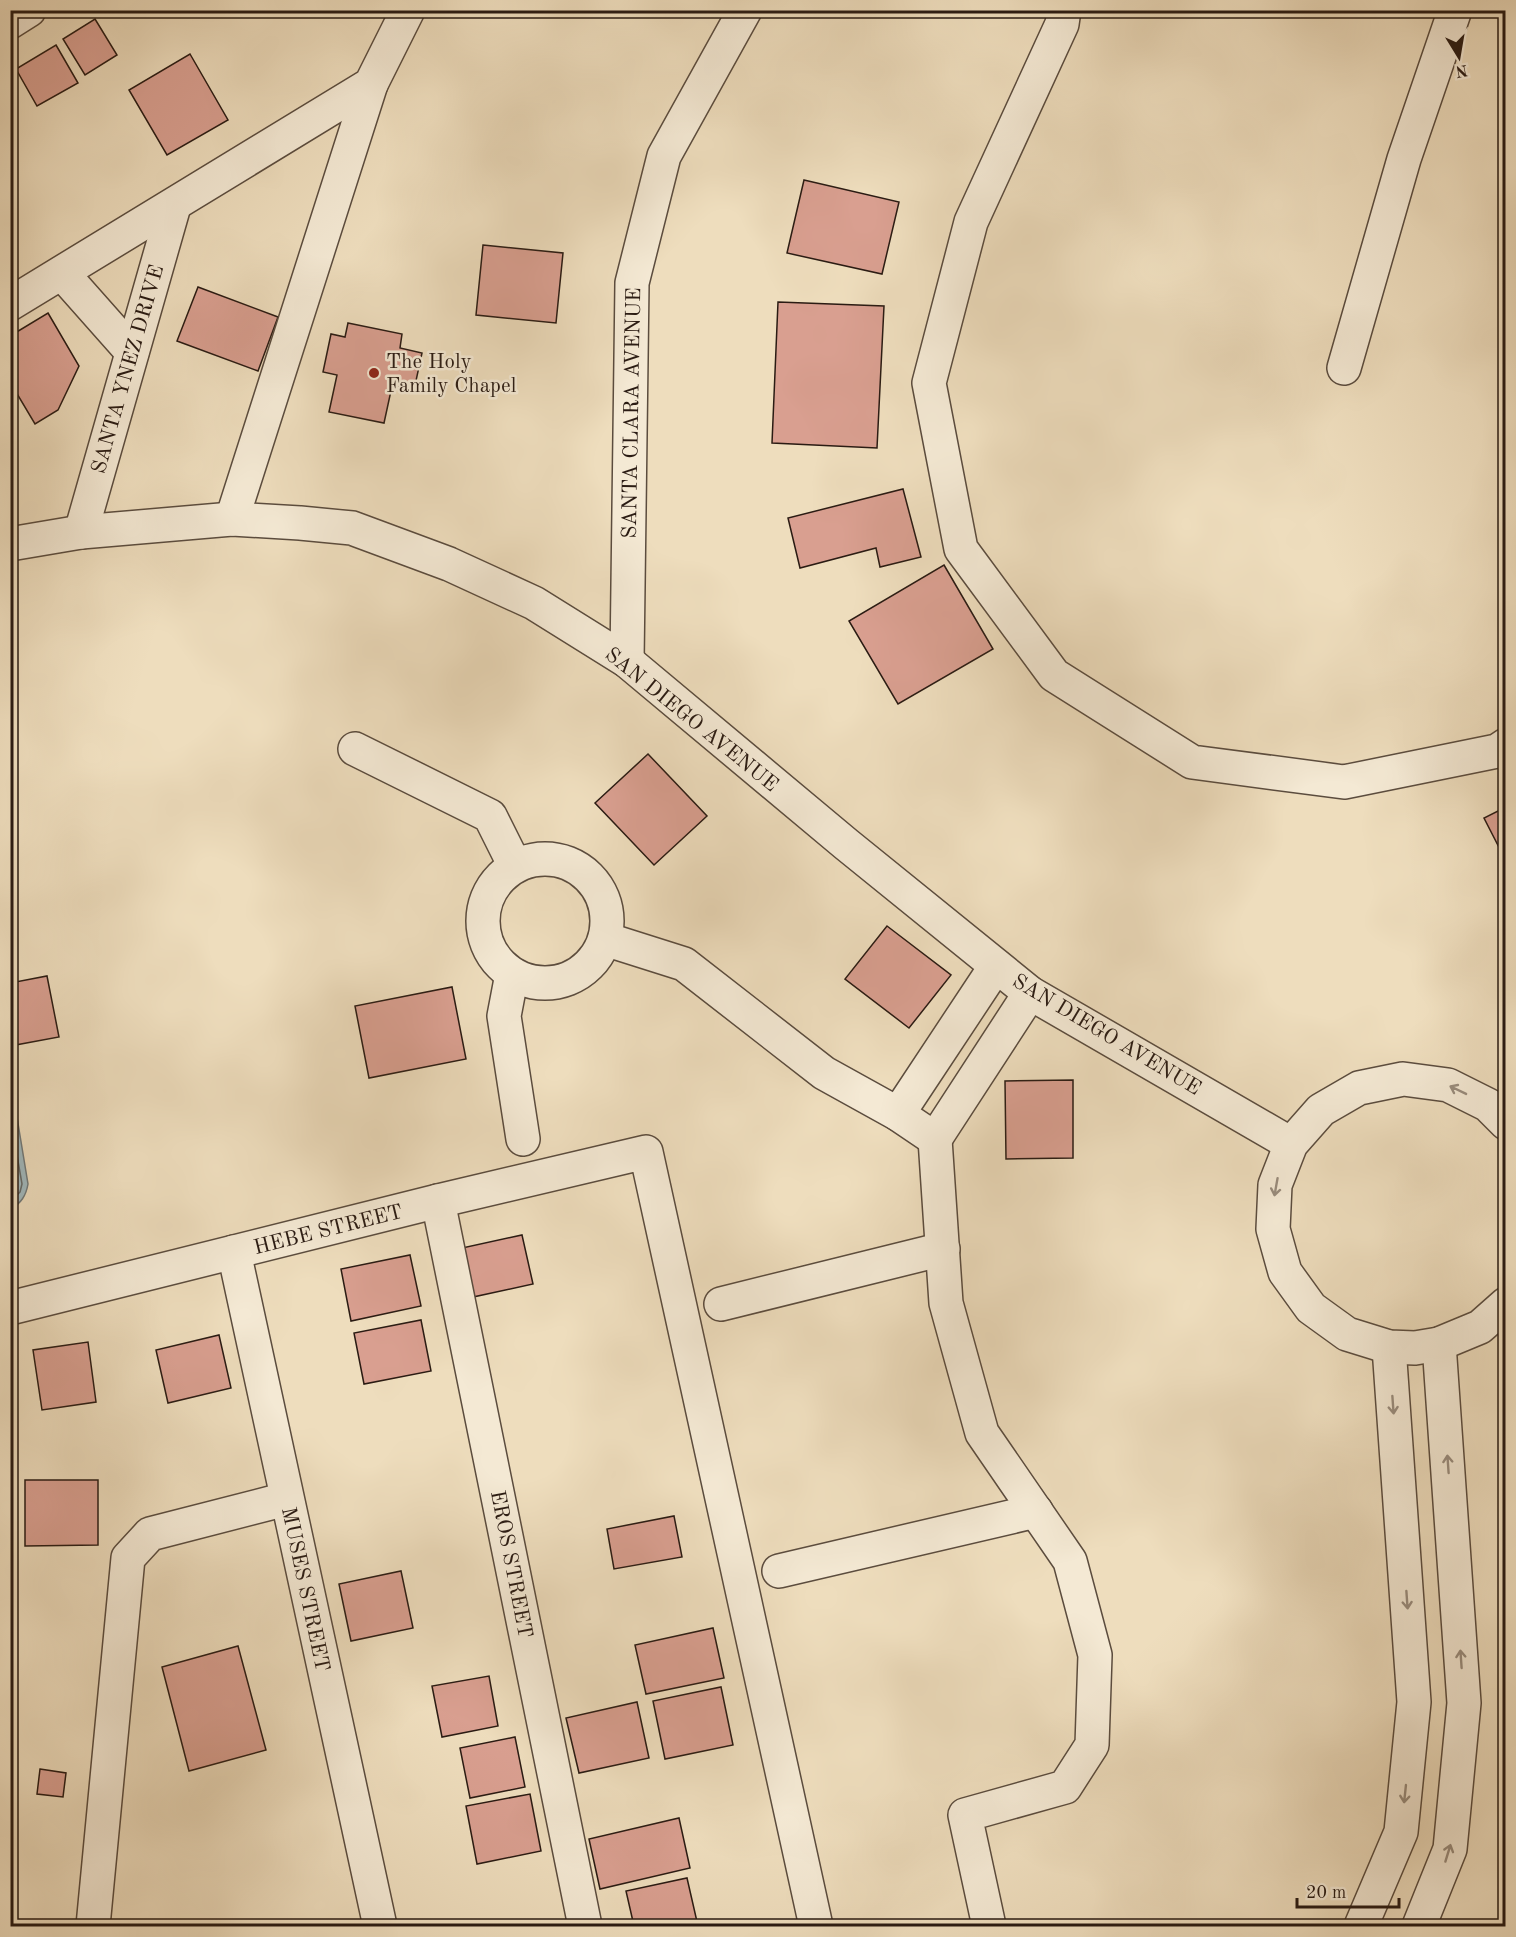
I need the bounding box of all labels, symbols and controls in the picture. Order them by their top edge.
north arrow [1429,27,1489,87]
text: N [1453,61,1469,79]
street label: SANTA YNEZ DRIVE [89,263,168,476]
street label: SANTA CLARA AVENUE [620,287,645,539]
place label: The Holy Family Chapel [386,352,517,397]
marker: The Holy Family Chapel [367,366,381,380]
street label: SAN DIEGO AVENUE [601,644,782,796]
street label: SAN DIEGO AVENUE [1008,971,1204,1100]
one-way arrow [1449,1084,1467,1096]
one-way arrow [1270,1177,1281,1197]
street label: HEBE STREET [252,1202,405,1259]
one-way arrow [1388,1395,1399,1415]
one-way arrow [1442,1455,1453,1475]
street label: EROS STREET [486,1489,535,1640]
street label: MUSES STREET [277,1505,332,1673]
one-way arrow [1401,1589,1412,1609]
one-way arrow [1456,1649,1467,1669]
one-way arrow [1399,1784,1410,1803]
one-way arrow [1443,1844,1454,1863]
scale bar [1297,1871,1399,1909]
text: 20 m [1306,1884,1346,1902]

